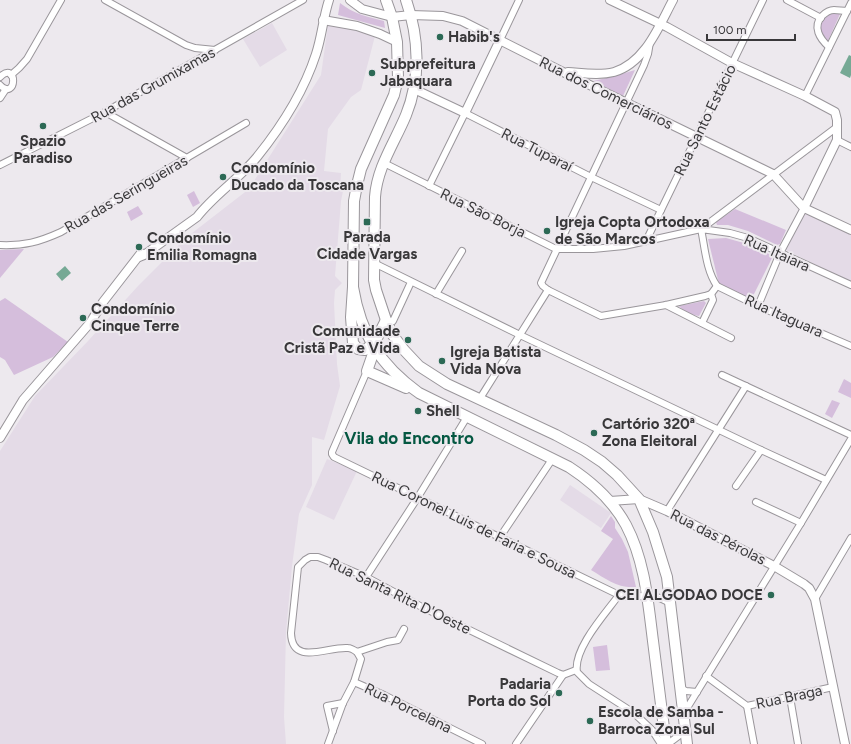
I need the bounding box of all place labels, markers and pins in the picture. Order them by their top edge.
place label: Habib's [448,28,500,46]
marker: Habib's [435,32,445,42]
place label: Subprefeitura Jabaquara [380,55,476,90]
marker: Subprefeitura Jabaquara [367,68,377,78]
marker: Spazio Paradiso [38,121,48,131]
place label: Spazio Paradiso [13,132,73,167]
place label: Condomínio Ducado da Toscana [231,159,364,194]
marker: Condomínio Ducado da Toscana [218,172,228,182]
place label: Igreja Copta Ortodoxa de São Marcos [555,213,710,248]
marker: Parada Cidade Vargas [362,217,372,227]
marker: Igreja Copta Ortodoxa de São Marcos [542,226,552,236]
place label: Parada Cidade Vargas [317,228,417,263]
place label: Condomínio Emilia Romagna [147,229,257,264]
marker: Condomínio Emilia Romagna [134,242,144,252]
place label: Condomínio Cinque Terre [91,300,180,335]
marker: Condomínio Cinque Terre [78,313,88,323]
place label: Comunidade Cristã Paz e Vida [284,322,401,357]
marker: Comunidade Cristã Paz e Vida [403,335,413,345]
place label: Igreja Batista Vida Nova [450,343,541,378]
marker: Igreja Batista Vida Nova [437,356,447,366]
place label: Shell [426,402,459,420]
marker: Shell [413,406,423,416]
place label: Cartório 320ª Zona Eleitoral [602,415,697,450]
marker: Cartório 320ª Zona Eleitoral [589,428,599,438]
place label: CEI ALGODAO DOCE [615,586,763,604]
marker: CEI ALGODAO DOCE [766,590,776,600]
place label: Padaria Porta do Sol [468,675,551,710]
marker: Padaria Porta do Sol [554,688,564,698]
place label: Escola de Samba - Barroca Zona Sul [598,703,724,738]
marker: Escola de Samba - Barroca Zona Sul [585,716,595,726]

